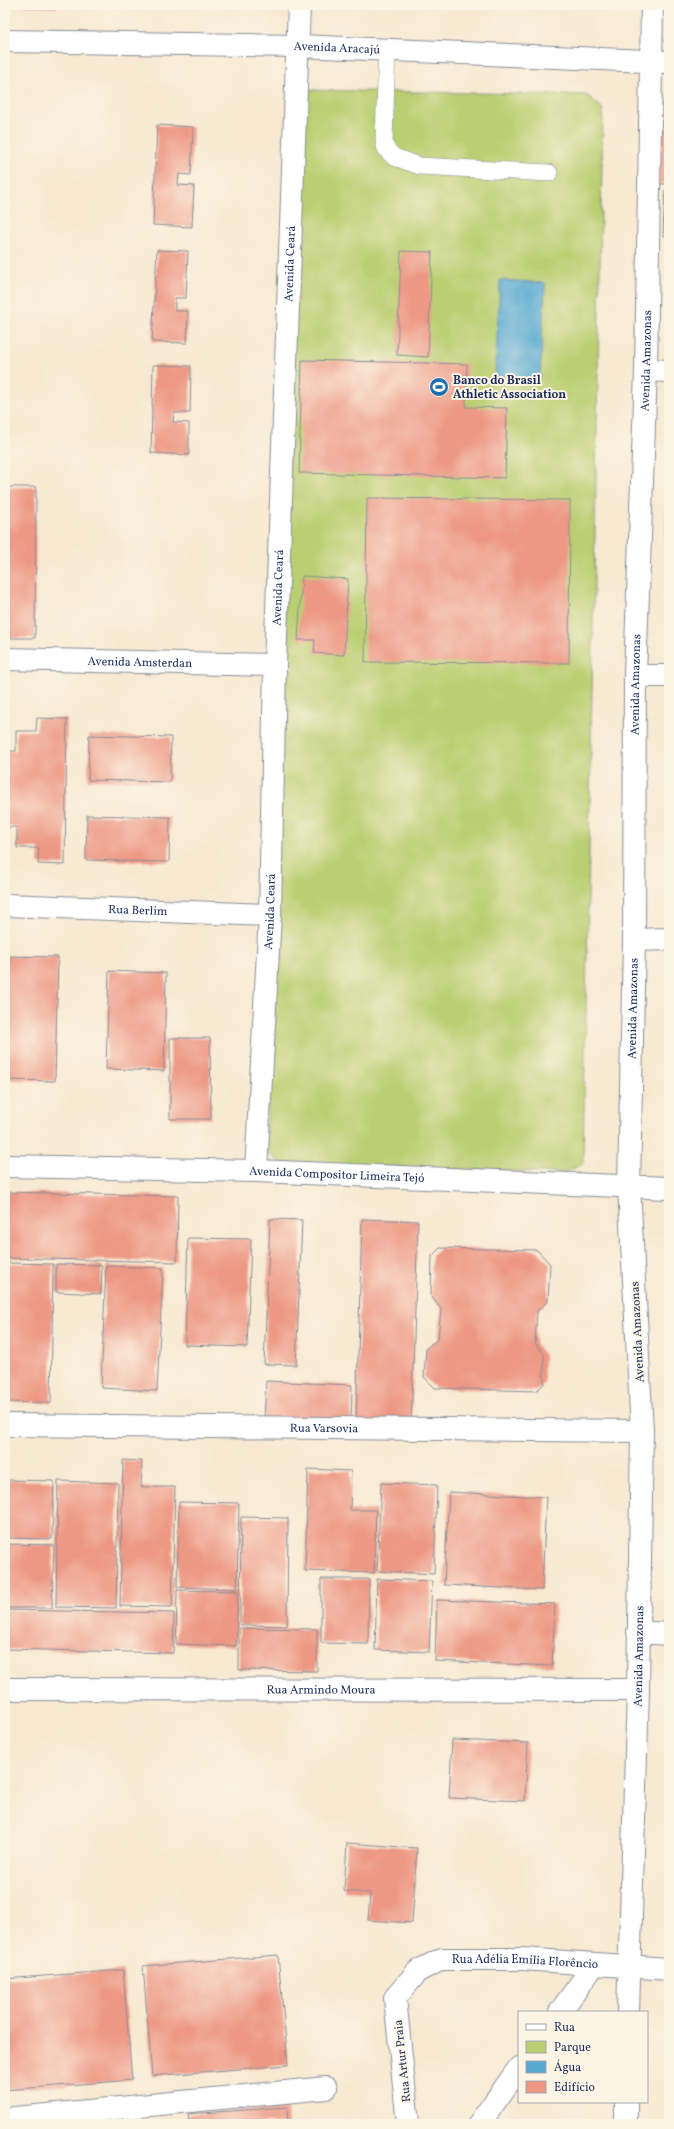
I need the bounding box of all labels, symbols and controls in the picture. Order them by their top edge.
street label: Avenida Aracajú [293,39,381,59]
street label: Avenida Ceará [281,225,300,302]
street label: Avenida Amazonas [638,310,656,412]
place label: Banco do Brasil Athletic Association [453,373,566,403]
sports icon: Banco do Brasil Athletic Association [428,376,450,398]
street label: Avenida Ceará [269,549,288,626]
street label: Avenida Amazonas [628,634,646,735]
street label: Avenida Amsterdan [87,654,192,672]
street label: Avenida Ceará [261,873,280,950]
street label: Rua Berlim [108,902,168,920]
street label: Avenida Amazonas [625,958,643,1059]
street label: Avenida Compositor Limeira Tejó [249,1164,425,1187]
street label: Avenida Amazonas [627,1281,649,1383]
street label: Rua Varsovia [290,1421,358,1437]
street label: Avenida Amazonas [630,1605,648,1707]
street label: Rua Armindo Moura [266,1682,376,1699]
street label: Rua Adélia Emilia Florêncio [452,1952,599,1973]
legend [518,2011,648,2103]
street label: Rua Artur Praia [391,2019,415,2103]
text: Rua [554,2020,575,2036]
text: Parque [554,2040,591,2056]
text: Água [554,2059,581,2076]
text: Edifício [554,2080,595,2096]

